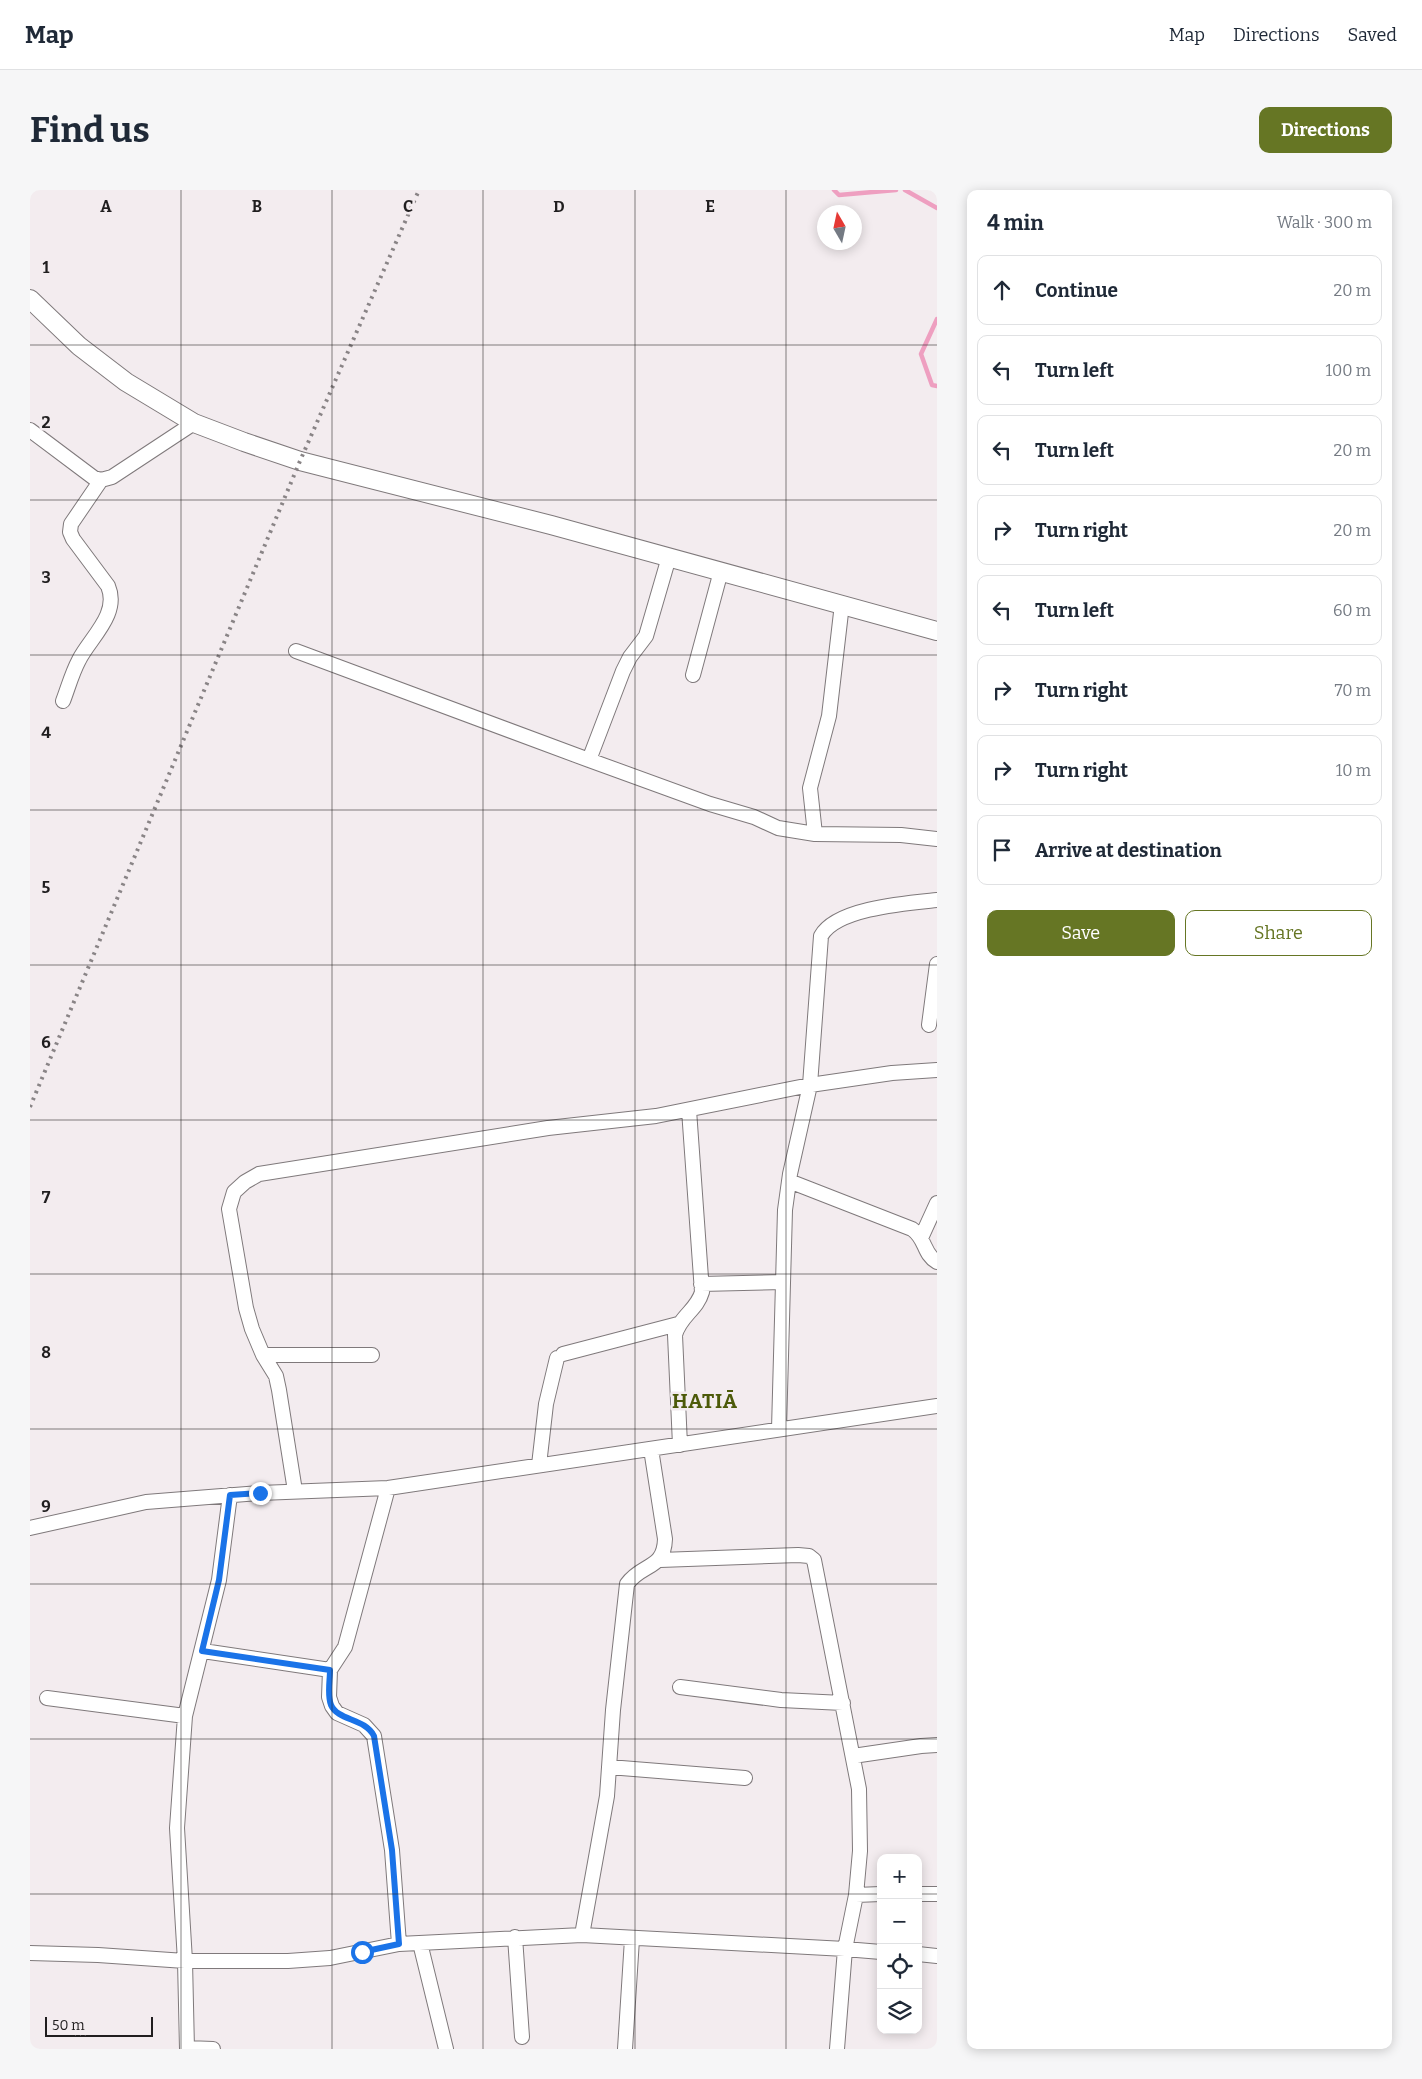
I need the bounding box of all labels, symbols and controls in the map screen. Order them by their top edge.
text: Map [25,21,74,49]
text: Map [1169,24,1205,46]
text: Directions [1233,24,1320,46]
text: Saved [1348,24,1397,46]
button: Directions [1259,107,1392,153]
text: Find us [30,109,150,151]
text: A [100,197,112,216]
text: B [252,197,262,216]
text: C [403,197,413,216]
text: D [553,197,565,216]
text: E [705,197,715,216]
north arrow [817,205,862,250]
text: 4 min [987,210,1044,236]
text: Walk · 300 m [1277,213,1372,232]
text: 1 [43,258,50,277]
icon: ahead [988,276,1016,304]
text: Continue [1035,279,1118,302]
text: 20 m [1334,281,1371,300]
icon: left [988,356,1016,384]
text: Turn left [1035,359,1114,382]
text: 100 m [1326,361,1371,380]
text: 2 [41,413,51,432]
icon: left [988,436,1016,464]
text: Turn left [1035,439,1114,462]
text: 20 m [1334,441,1371,460]
icon: right [988,516,1016,544]
text: Turn right [1035,519,1128,542]
text: 20 m [1334,521,1371,540]
text: 3 [41,568,51,587]
icon: left [988,596,1016,624]
text: Turn left [1035,599,1114,622]
text: 60 m [1333,601,1371,620]
icon: right [988,676,1016,704]
text: Turn right [1035,679,1128,702]
text: 70 m [1335,681,1371,700]
text: 4 [41,723,51,742]
icon: right [988,756,1016,784]
text: Turn right [1035,759,1128,782]
text: 10 m [1336,761,1371,780]
icon: arrive [988,836,1016,864]
text: Arrive at destination [1035,839,1222,862]
text: 5 [42,878,51,897]
button: Save [987,910,1175,956]
button: Share [1185,910,1372,956]
text: 6 [41,1033,51,1052]
text: 7 [42,1188,51,1207]
text: 8 [41,1343,51,1362]
district label: HATIĀ [672,1389,738,1413]
route end [249,1482,272,1505]
text: 9 [41,1497,51,1516]
map controls [877,1854,922,2034]
button: + [877,1854,922,1899]
button: − [877,1899,922,1944]
route start [351,1941,374,1964]
button: locate [877,1944,922,1989]
button: layers [877,1989,922,2034]
scale bar [45,2014,152,2037]
text: 50 m [52,2017,85,2034]

